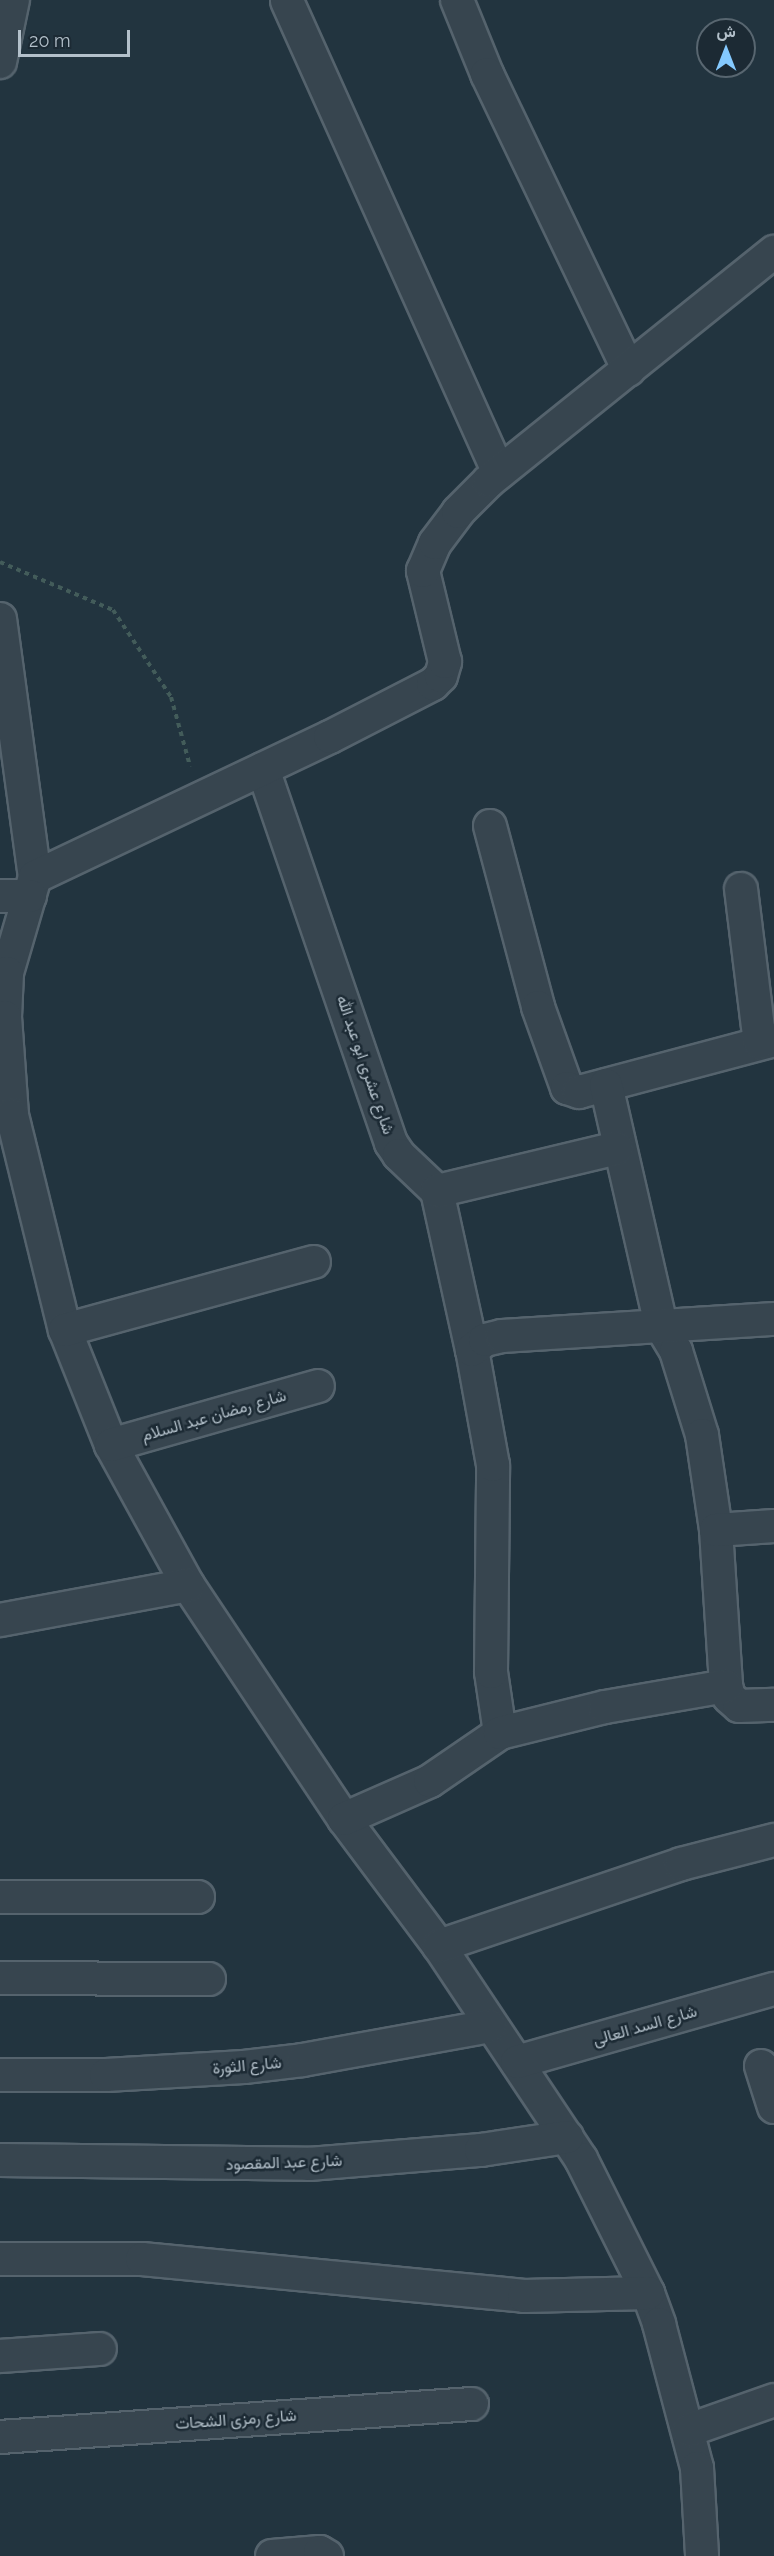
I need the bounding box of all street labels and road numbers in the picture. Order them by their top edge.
street label: شارع عشرى ابو عبد الله [332,993,398,1137]
street label: شارع رمضان عبد السلام [140,1386,288,1446]
street label: شارع السد العالى [591,2002,699,2050]
street label: شارع الثورة [212,2053,282,2079]
street label: شارع عبد المقصود [225,2151,343,2175]
street label: شارع رمزى الشحات [175,2406,297,2434]

